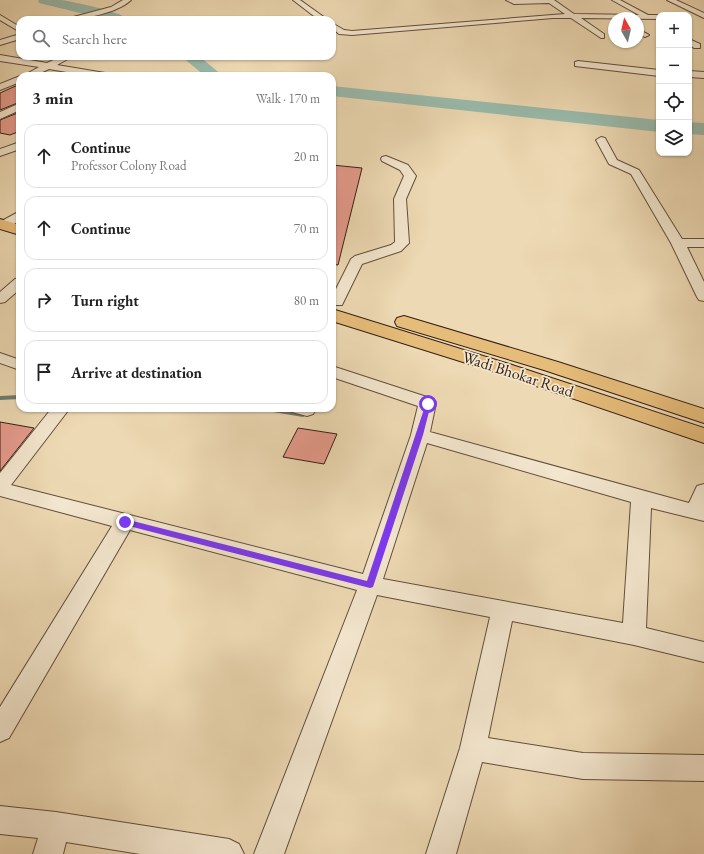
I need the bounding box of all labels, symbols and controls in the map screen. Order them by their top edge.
north arrow [608,12,644,48]
map controls [656,12,692,156]
button: + [656,12,692,48]
search box [16,16,336,60]
icon: search [30,27,52,49]
text: Search here [62,29,127,48]
button: − [656,48,692,84]
button: locate [656,84,692,120]
text: 3 min [32,87,73,109]
text: Walk · 170 m [256,90,320,107]
button: layers [656,120,692,156]
text: Continue [71,138,131,157]
icon: ahead [33,145,55,167]
text: 20 m [294,148,319,165]
text: Professor Colony Road [71,157,186,174]
icon: ahead [33,217,55,239]
text: Continue [71,219,131,238]
text: 70 m [294,220,319,237]
icon: right [33,289,55,311]
text: Turn right [71,291,139,310]
text: 80 m [294,292,319,309]
street label: Wadi Bhokar Road [460,346,577,402]
icon: arrive [33,361,55,383]
text: Arrive at destination [71,363,202,382]
route start [419,395,437,413]
route end [116,513,134,531]

